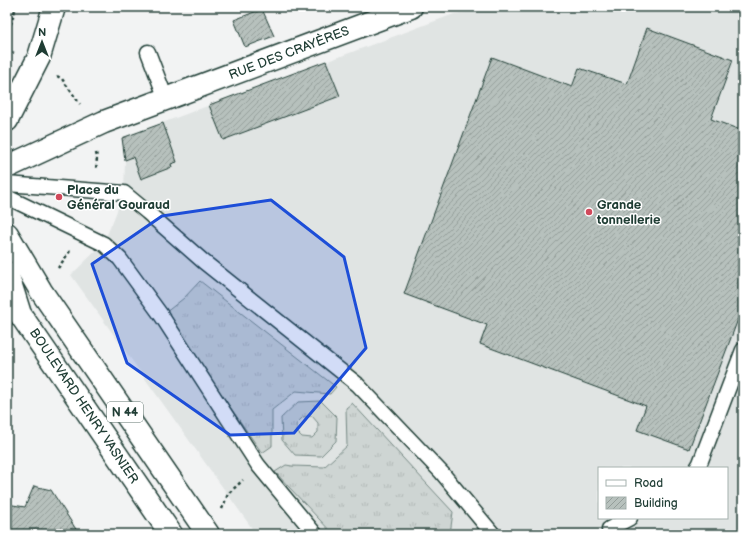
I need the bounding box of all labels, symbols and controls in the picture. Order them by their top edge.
north arrow [22,22,62,62]
street label: RUE DES CRAYÈRES [226,22,352,83]
text: N [38,26,46,39]
place label: Place du Général Gouraud [67,182,170,213]
marker: Place du Général Gouraud [54,192,64,202]
place label: Grande tonnellerie [596,197,661,228]
marker: Grande tonnellerie [584,207,594,217]
street label: BOULEVARD HENRY VASNIER [26,325,142,487]
road number: N 44 [107,402,143,422]
legend [598,467,728,519]
text: Road [634,476,663,491]
text: Building [634,496,678,511]

